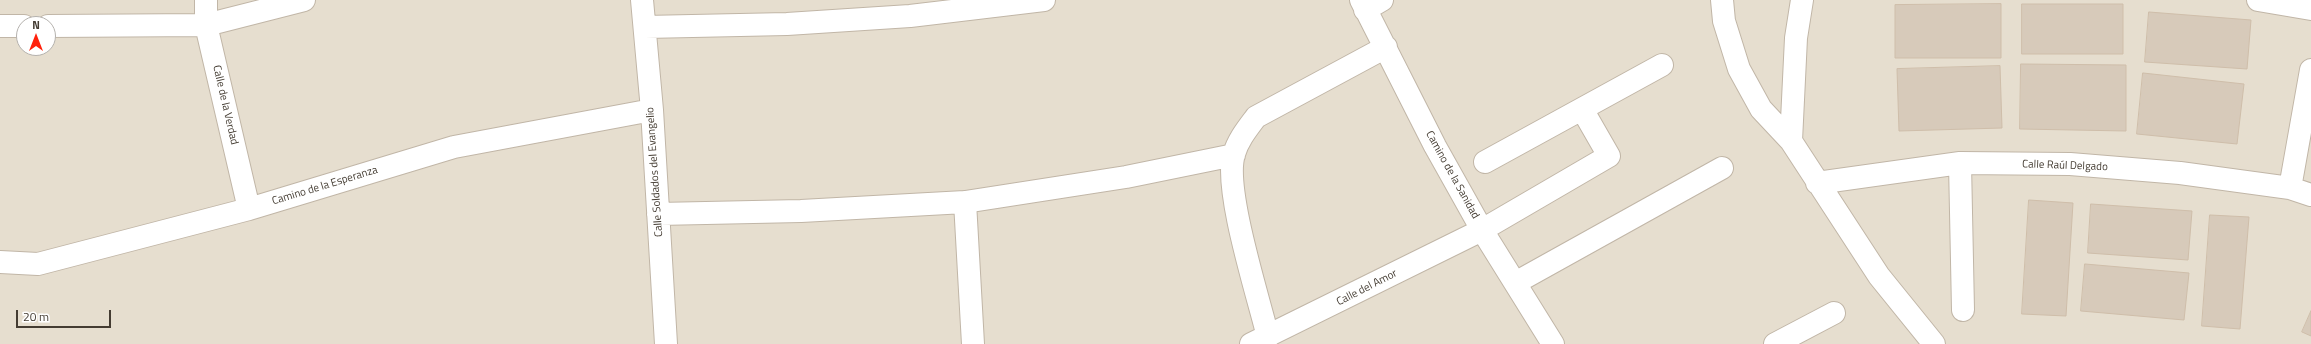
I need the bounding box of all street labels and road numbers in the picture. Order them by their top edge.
street label: Calle de la Verdad [209,64,241,146]
street label: Calle Soldados del Evangelio [644,107,666,237]
street label: Camino de la Sanidad [1422,129,1482,221]
street label: Calle Raúl Delgado [2022,158,2108,174]
street label: Camino de la Esperanza [271,164,379,208]
street label: Calle del Amor [1334,267,1400,309]

